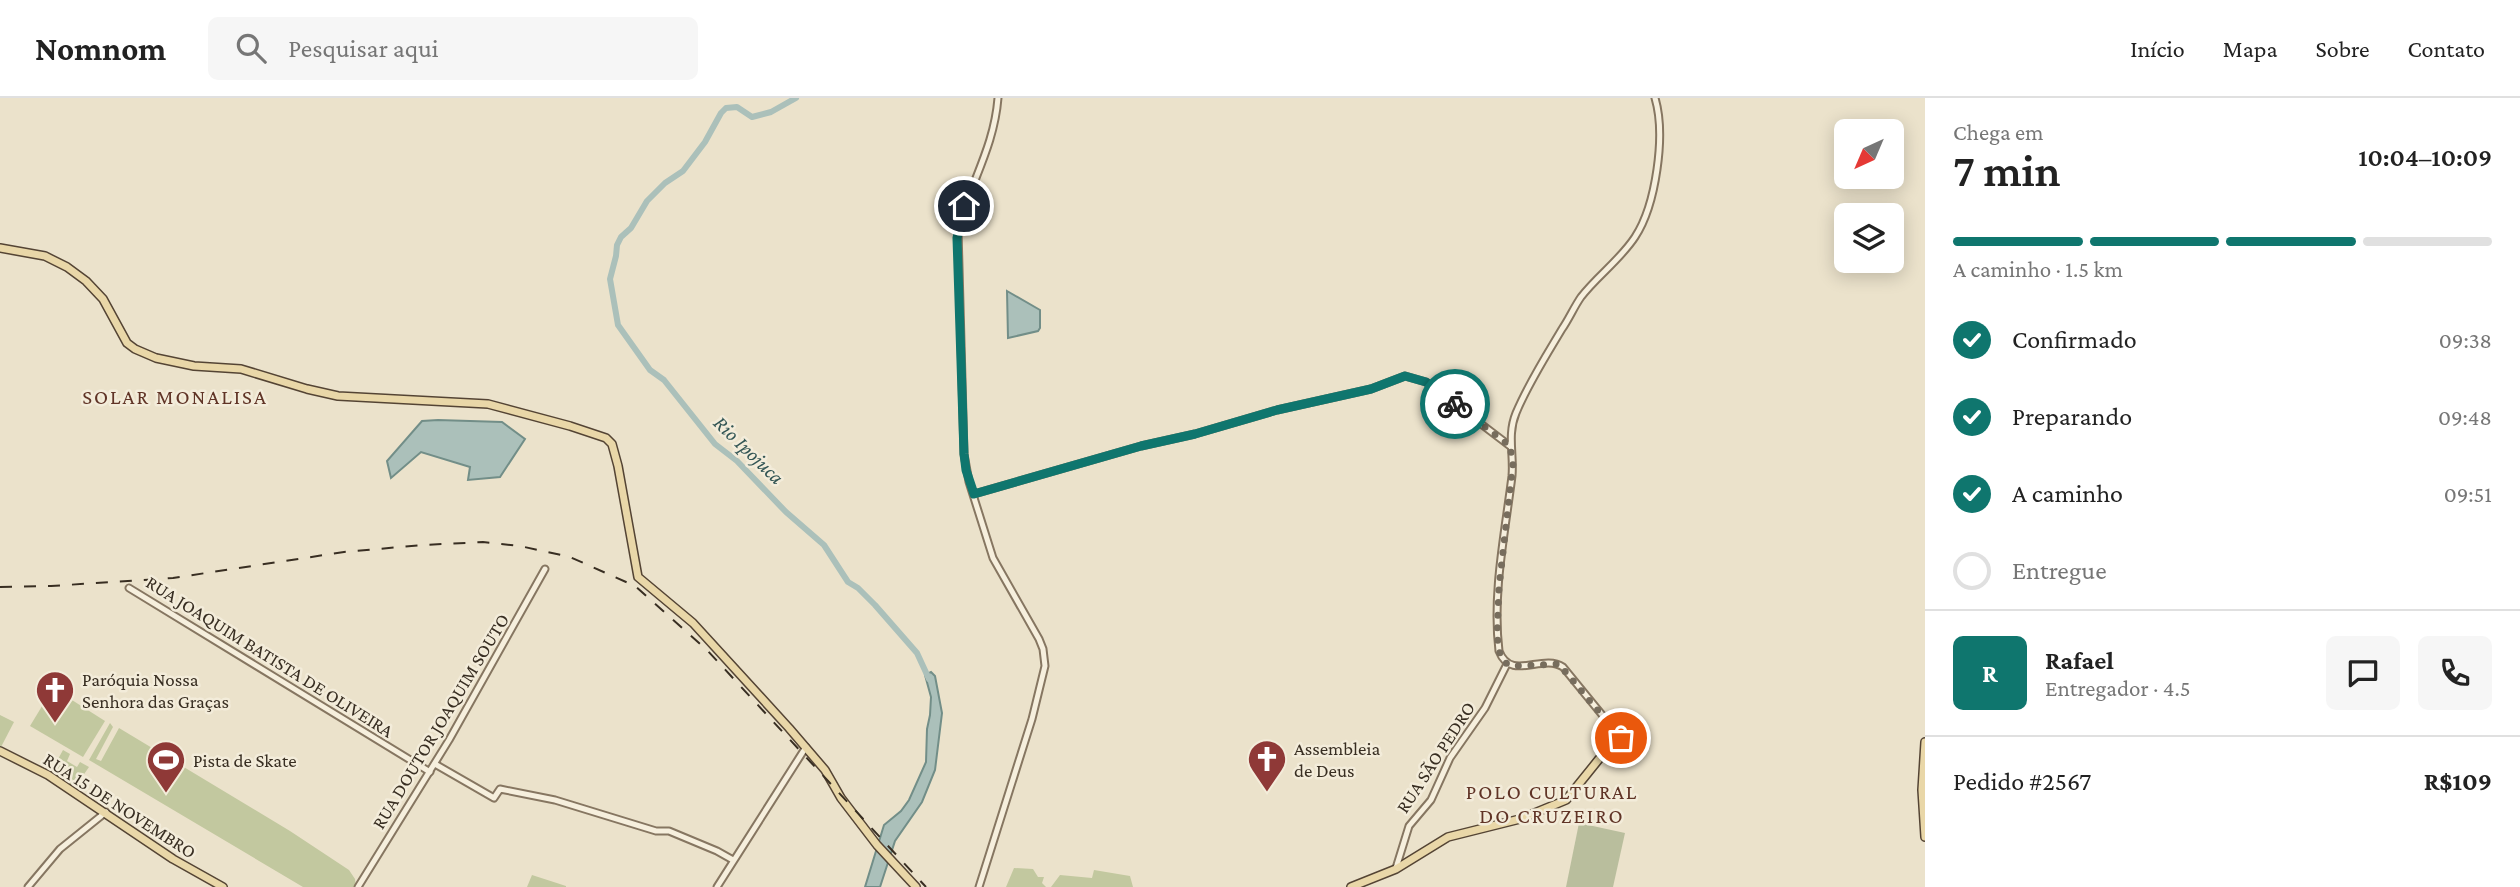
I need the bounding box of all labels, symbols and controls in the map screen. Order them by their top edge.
search box [208,17,698,80]
icon: search [232,29,270,67]
text: Nomnom [35,30,166,67]
text: Pesquisar aqui [288,34,439,63]
text: Início [2130,35,2185,62]
text: Mapa [2223,35,2278,62]
text: Sobre [2316,35,2370,62]
text: Contato [2408,35,2485,62]
north arrow [1834,119,1904,189]
map controls [1834,119,1904,273]
text: Chega em [1953,119,2044,145]
text: 10:04–10:09 [2358,143,2492,172]
text: 7 min [1953,145,2060,196]
pin [934,176,994,236]
icon: home [945,187,983,225]
button: layers [1834,203,1904,273]
text: A caminho · 1.5 km [1953,256,2123,282]
icon: check [1953,321,1991,359]
text: Confirmado [2012,325,2137,354]
text: 09:38 [2439,327,2492,353]
courier [1420,369,1490,439]
district label: SOLAR MONALISA [82,385,268,409]
icon: bike [1436,385,1474,423]
icon: check [1953,398,1991,436]
text: Preparando [2012,402,2132,431]
text: 09:48 [2438,404,2492,430]
water label: Rio Ipojuca [709,411,789,489]
icon: check [1953,475,1991,513]
text: A caminho [2012,479,2123,508]
text: 09:51 [2444,481,2492,507]
text: Entregue [2012,556,2107,585]
street label: RUA JOAQUIM BATISTA DE OLIVEIRA [142,571,397,742]
street label: RUA DOUTOR JOAQUIM SOUTO [368,610,513,833]
button: chat [2326,636,2400,710]
button: phone [2418,636,2492,710]
text: Rafael [2045,646,2114,675]
text: R [1982,659,1998,688]
church icon: Paróquia Nossa Senhora das Graças [34,669,76,724]
place label: Paróquia Nossa Senhora das Graças [82,669,229,712]
text: Entregador · 4.5 [2045,675,2191,701]
street label: RUA SÃO PEDRO [1392,698,1479,817]
pin [1591,708,1651,768]
icon: bag [1602,719,1640,757]
church icon: Assembleia de Deus [1246,738,1288,793]
place label: Assembleia de Deus [1294,738,1380,781]
sports icon: Pista de Skate [145,739,187,794]
street label: RUA 15 DE NOVEMBRO [40,748,200,863]
place label: Pista de Skate [193,750,297,771]
text: Pedido #2567 [1953,767,2091,796]
text: R$109 [2424,767,2492,796]
district label: POLO CULTURAL DO CRUZEIRO [1466,780,1638,828]

